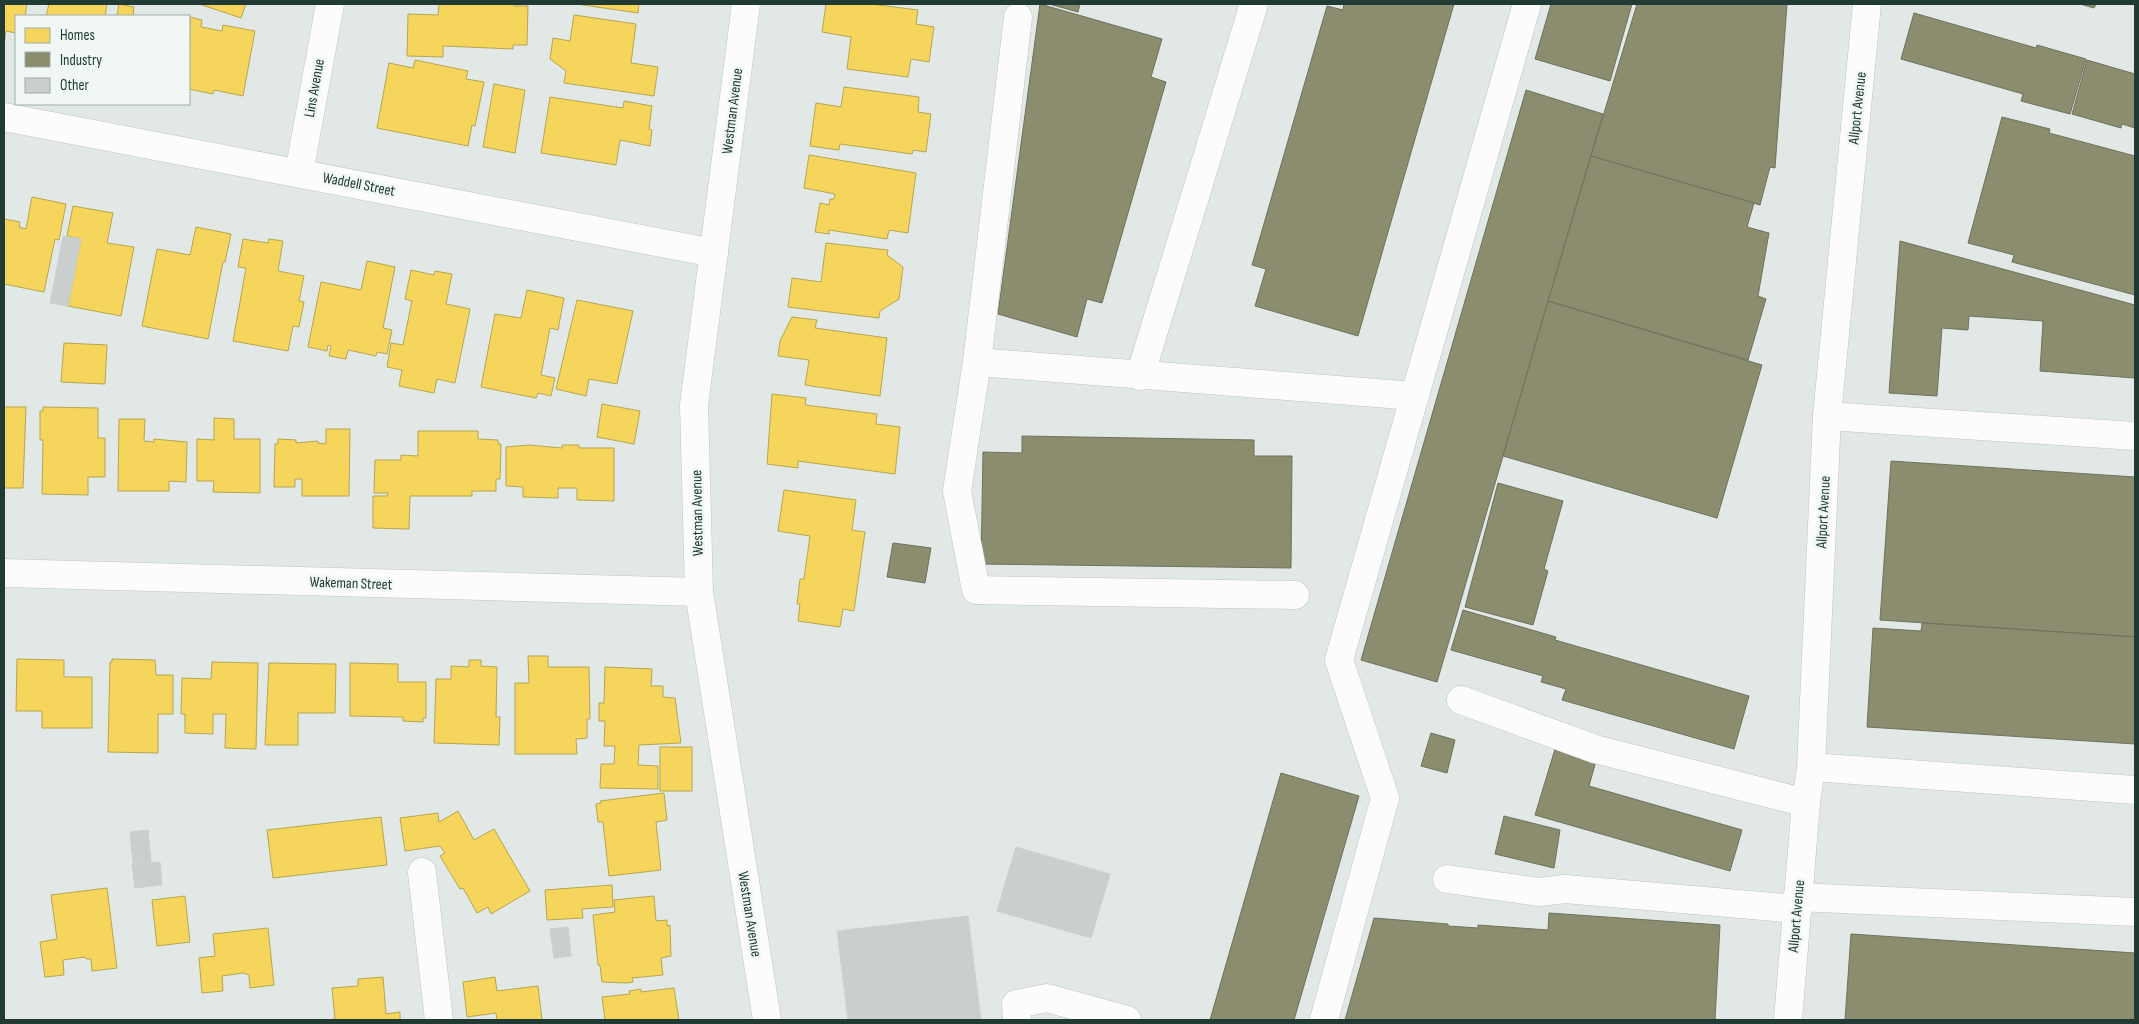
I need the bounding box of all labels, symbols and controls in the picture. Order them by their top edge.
legend [15,15,190,105]
text: Homes [60,26,95,45]
text: Industry [60,51,102,70]
street label: Lins Avenue [300,57,329,119]
street label: Westman Avenue [718,67,747,155]
street label: Allport Avenue [1844,71,1871,146]
text: Other [60,76,89,95]
street label: Waddell Street [321,168,397,201]
street label: Westman Avenue [687,470,708,556]
street label: Allport Avenue [1812,475,1835,550]
street label: Wakeman Street [309,573,393,594]
street label: Westman Avenue [733,870,766,958]
street label: Allport Avenue [1784,879,1809,954]

